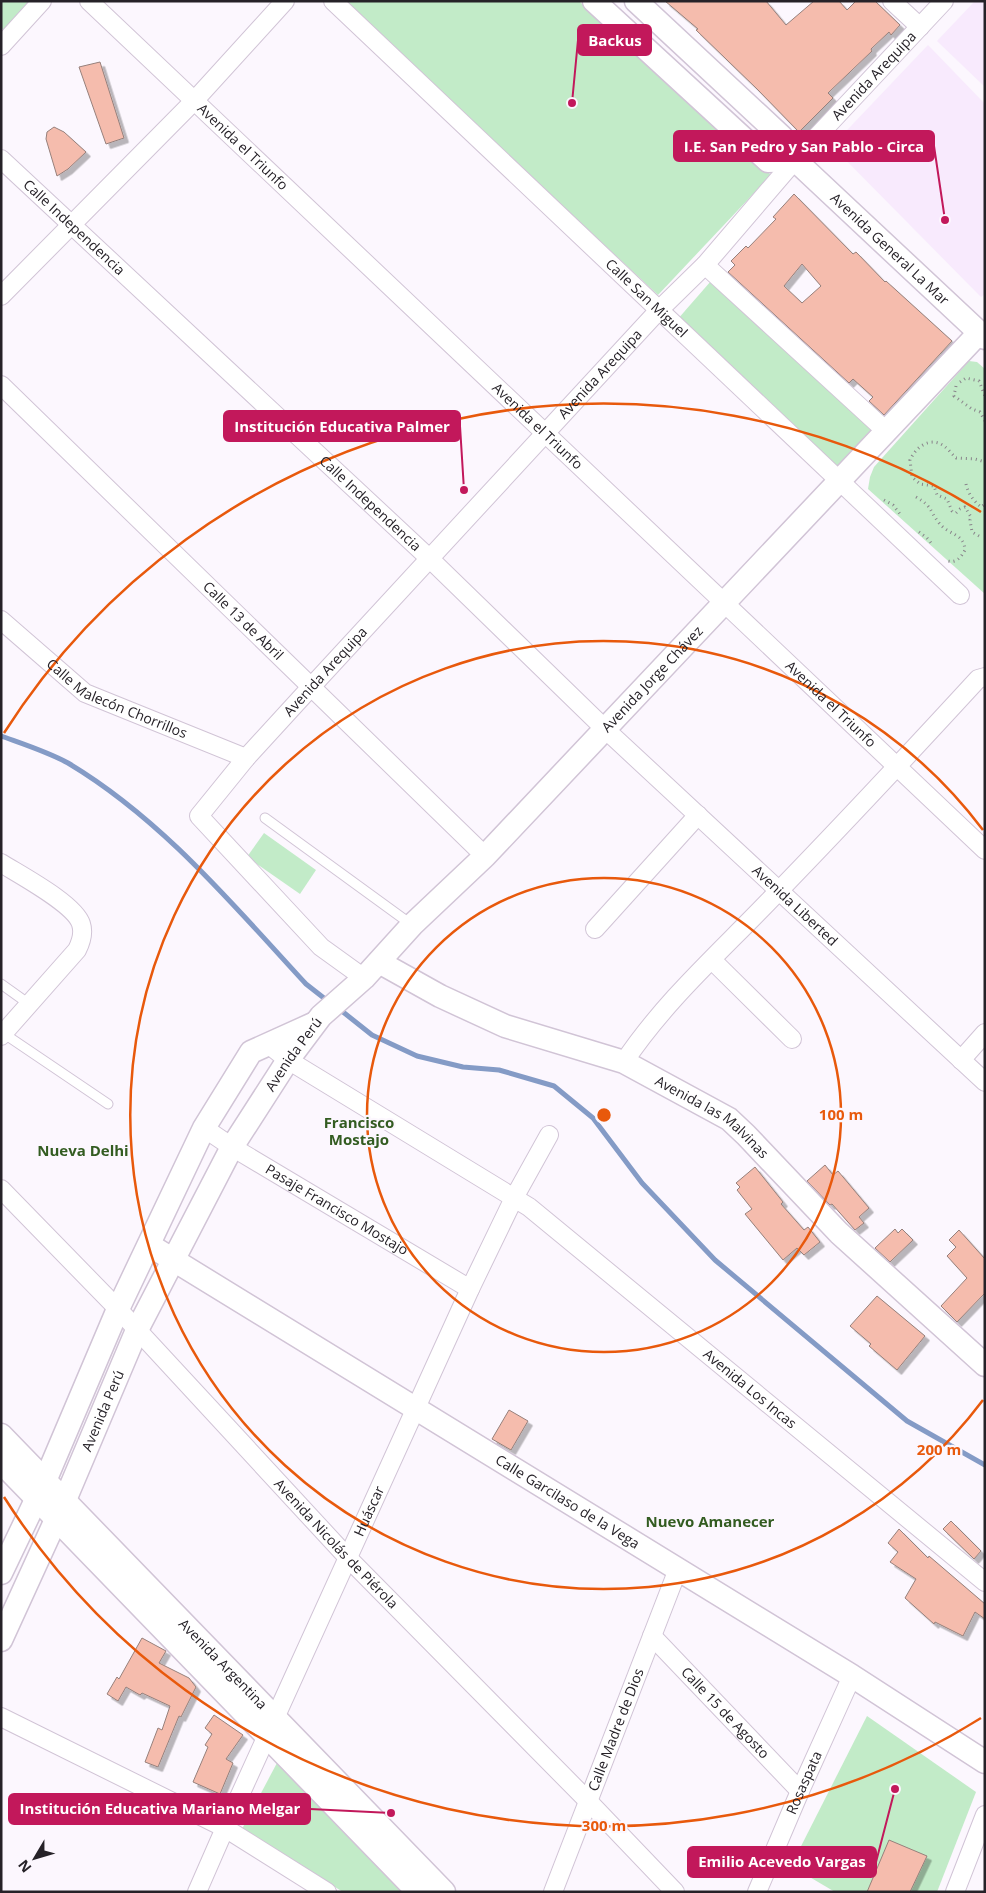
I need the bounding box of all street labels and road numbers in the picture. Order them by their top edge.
street label: Avenida Arequipa [827,27,920,124]
street label: Avenida el Triunfo [194,99,293,194]
street label: Calle Independencia [20,175,129,279]
street label: Avenida General La Mar [827,188,954,309]
street label: Calle San Miguel [602,254,692,341]
street label: Avenida Arequipa [554,325,646,422]
street label: Avenida el Triunfo [488,378,587,473]
street label: Calle Independencia [316,451,426,555]
street label: Calle 13 de Abril [199,577,288,664]
street label: Avenida Jorge Chávez [597,621,707,736]
street label: Avenida Arequipa [279,622,371,720]
street label: Calle Malecón Chorrillos [43,654,191,742]
street label: Avenida el Triunfo [782,656,881,751]
street label: Avenida Liberted [749,861,842,950]
street label: Avenida Perú [260,1013,326,1095]
street label: Avenida las Malvinas [652,1071,773,1162]
street label: Pasaje Francisco Mostajo [262,1159,412,1259]
street label: Avenida Los Incas [700,1344,801,1433]
street label: Avenida Perú [77,1367,128,1454]
street label: Calle Garcilaso de la Vega [492,1450,644,1553]
street label: Avenida Nicolás de Piérola [270,1474,403,1612]
street label: Huáscar [349,1482,388,1539]
street label: Avenida Argentina [175,1614,272,1713]
street label: Calle 15 de Agosto [677,1662,774,1762]
street label: Calle Madre de Dios [583,1665,648,1794]
street label: Rosaspata [781,1748,826,1817]

